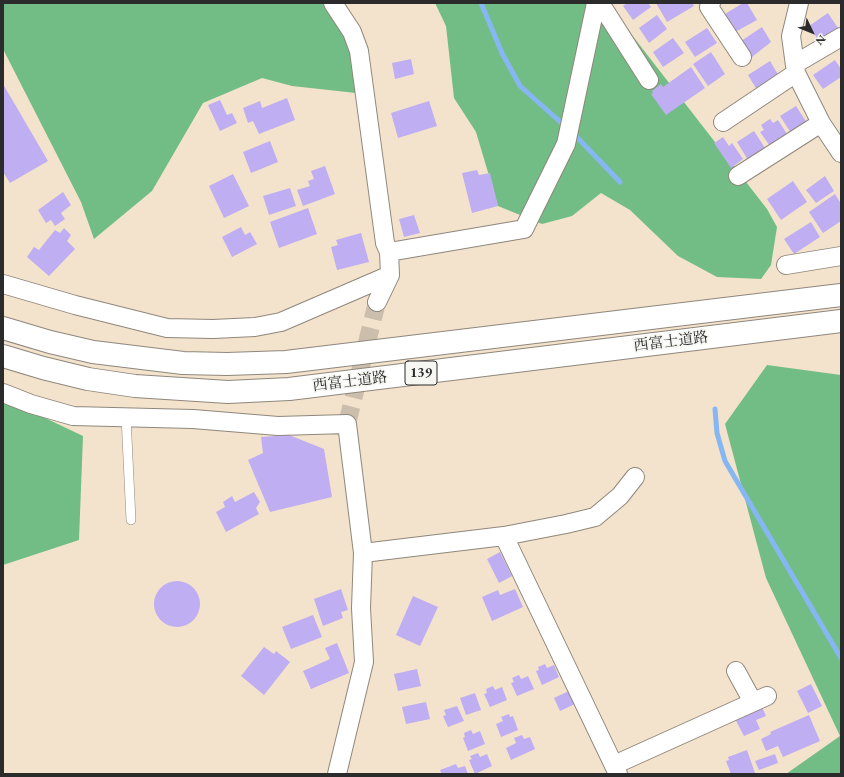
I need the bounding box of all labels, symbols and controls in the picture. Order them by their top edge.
north arrow [792,12,832,52]
text: N [813,32,829,48]
street label: 西富士道路 [633,328,709,356]
road number: 139 [405,361,437,385]
street label: 西富士道路 [312,368,388,396]

